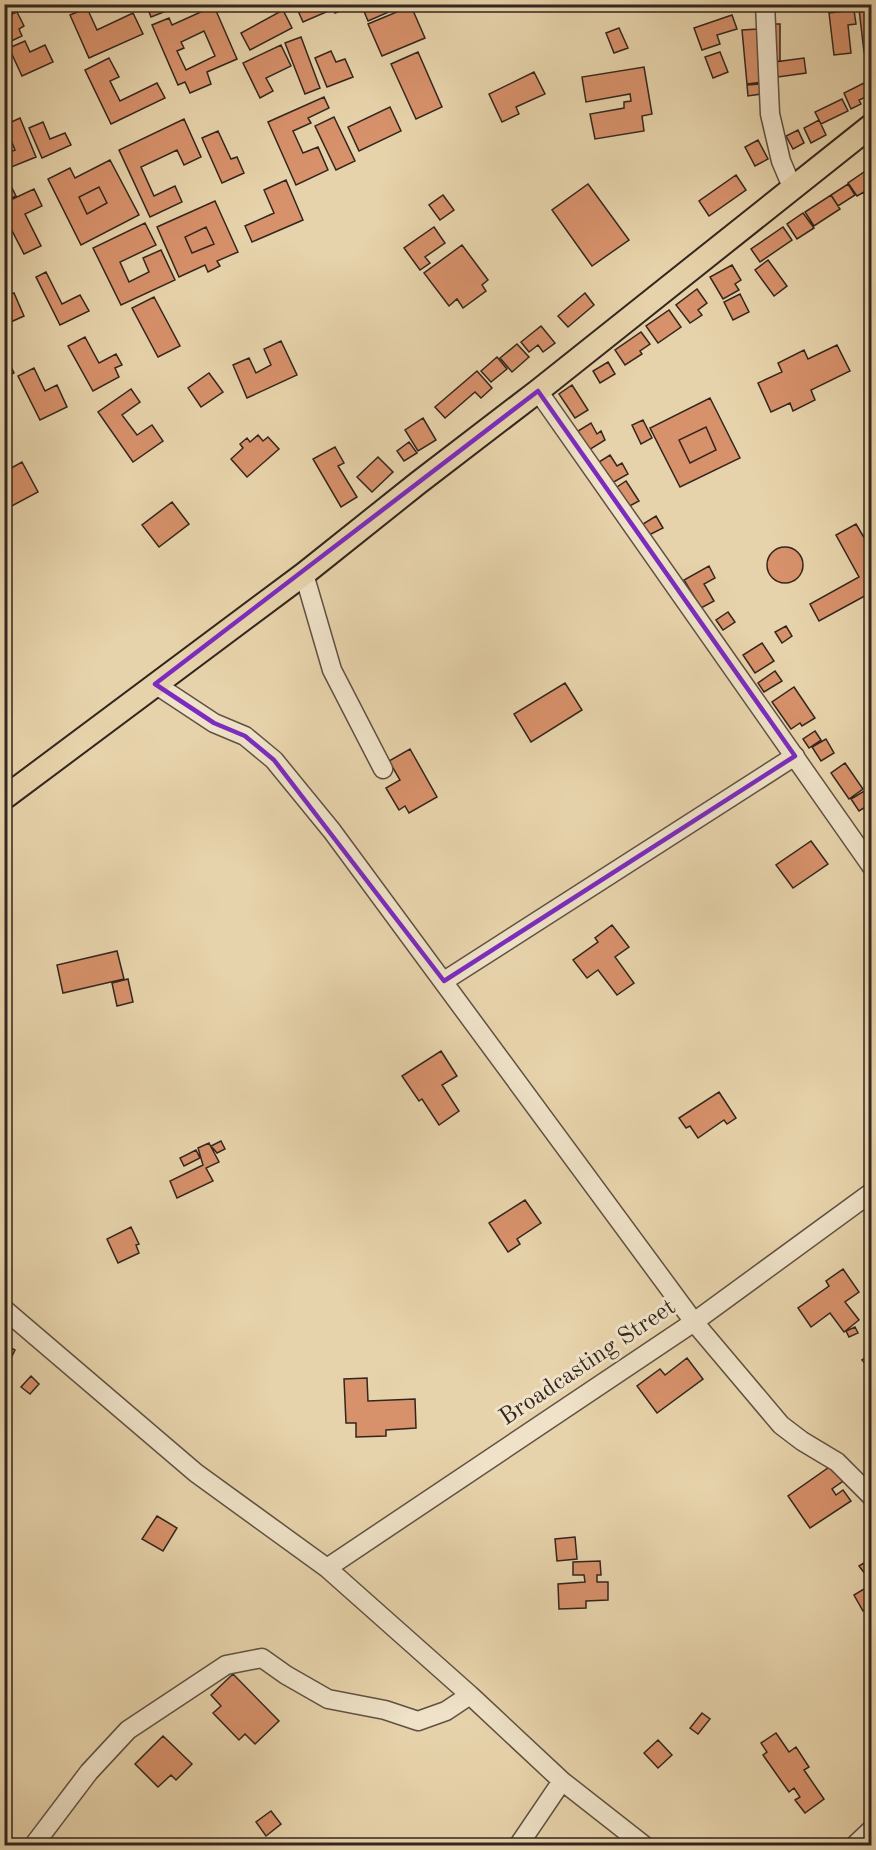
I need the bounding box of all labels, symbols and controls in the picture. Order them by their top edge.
street label: Broadcasting Street [496,1295,680,1431]

